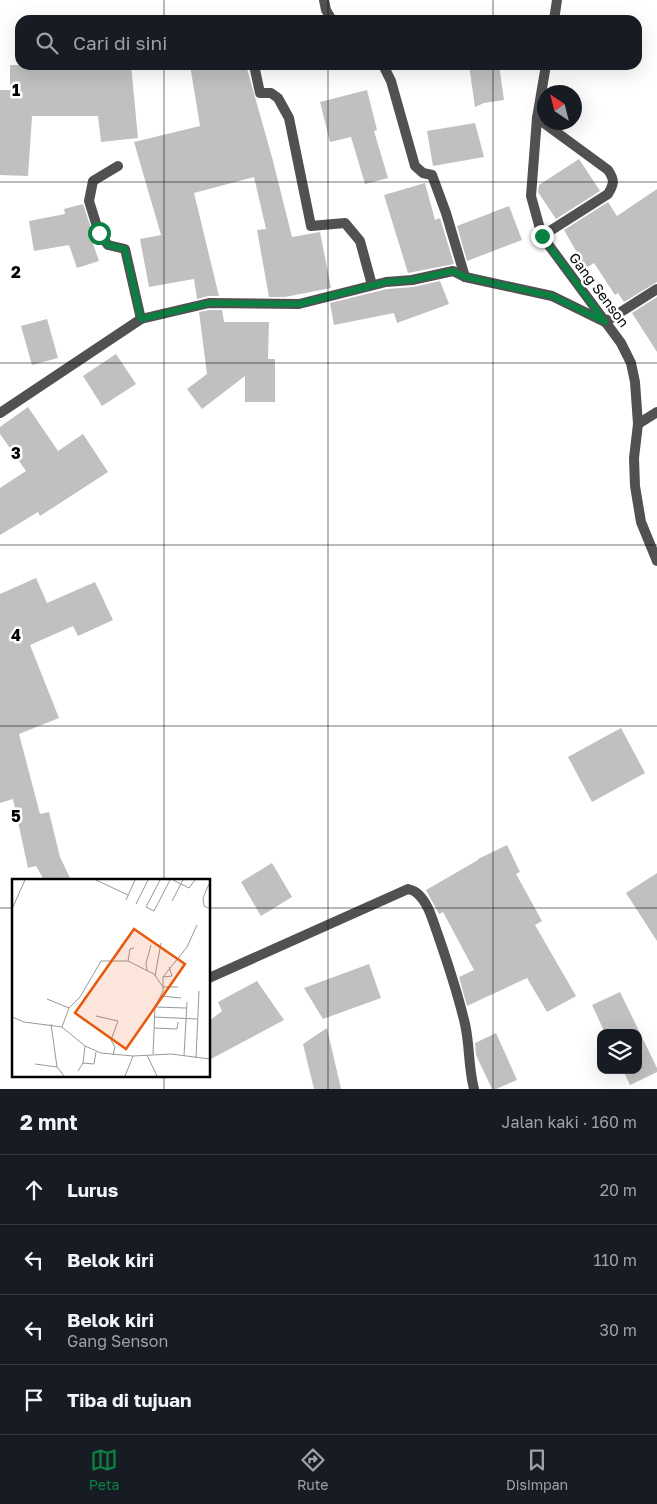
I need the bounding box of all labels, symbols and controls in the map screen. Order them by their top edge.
search box [15,15,642,70]
icon: search [33,29,61,57]
text: Cari di sini [73,31,167,54]
text: 1 [12,80,20,100]
north arrow [537,85,582,130]
route start [88,222,111,245]
route end [531,225,554,248]
street label: Gang Senson [566,249,633,330]
text: 2 [11,262,21,282]
text: 3 [11,443,21,463]
text: 4 [11,625,21,645]
text: 5 [11,806,21,826]
inset map [12,879,210,1076]
map controls [597,1029,642,1074]
button: layers [597,1029,642,1074]
text: 2 mnt [20,1109,78,1135]
text: Jalan kaki · 160 m [502,1112,637,1132]
icon: ahead [20,1176,48,1204]
text: Lurus [67,1178,118,1201]
text: 20 m [600,1180,637,1200]
icon: left [20,1246,48,1274]
text: Belok kiri [67,1248,154,1271]
text: 110 m [593,1250,637,1270]
text: Belok kiri [67,1308,154,1331]
icon: left [20,1316,48,1344]
text: 30 m [600,1320,637,1340]
text: Gang Senson [67,1331,168,1351]
icon: arrive [20,1386,48,1414]
text: Tiba di tujuan [67,1388,192,1411]
tab: Peta [89,1446,119,1493]
tab: Rute [297,1446,328,1493]
tab: Disimpan [506,1446,568,1493]

